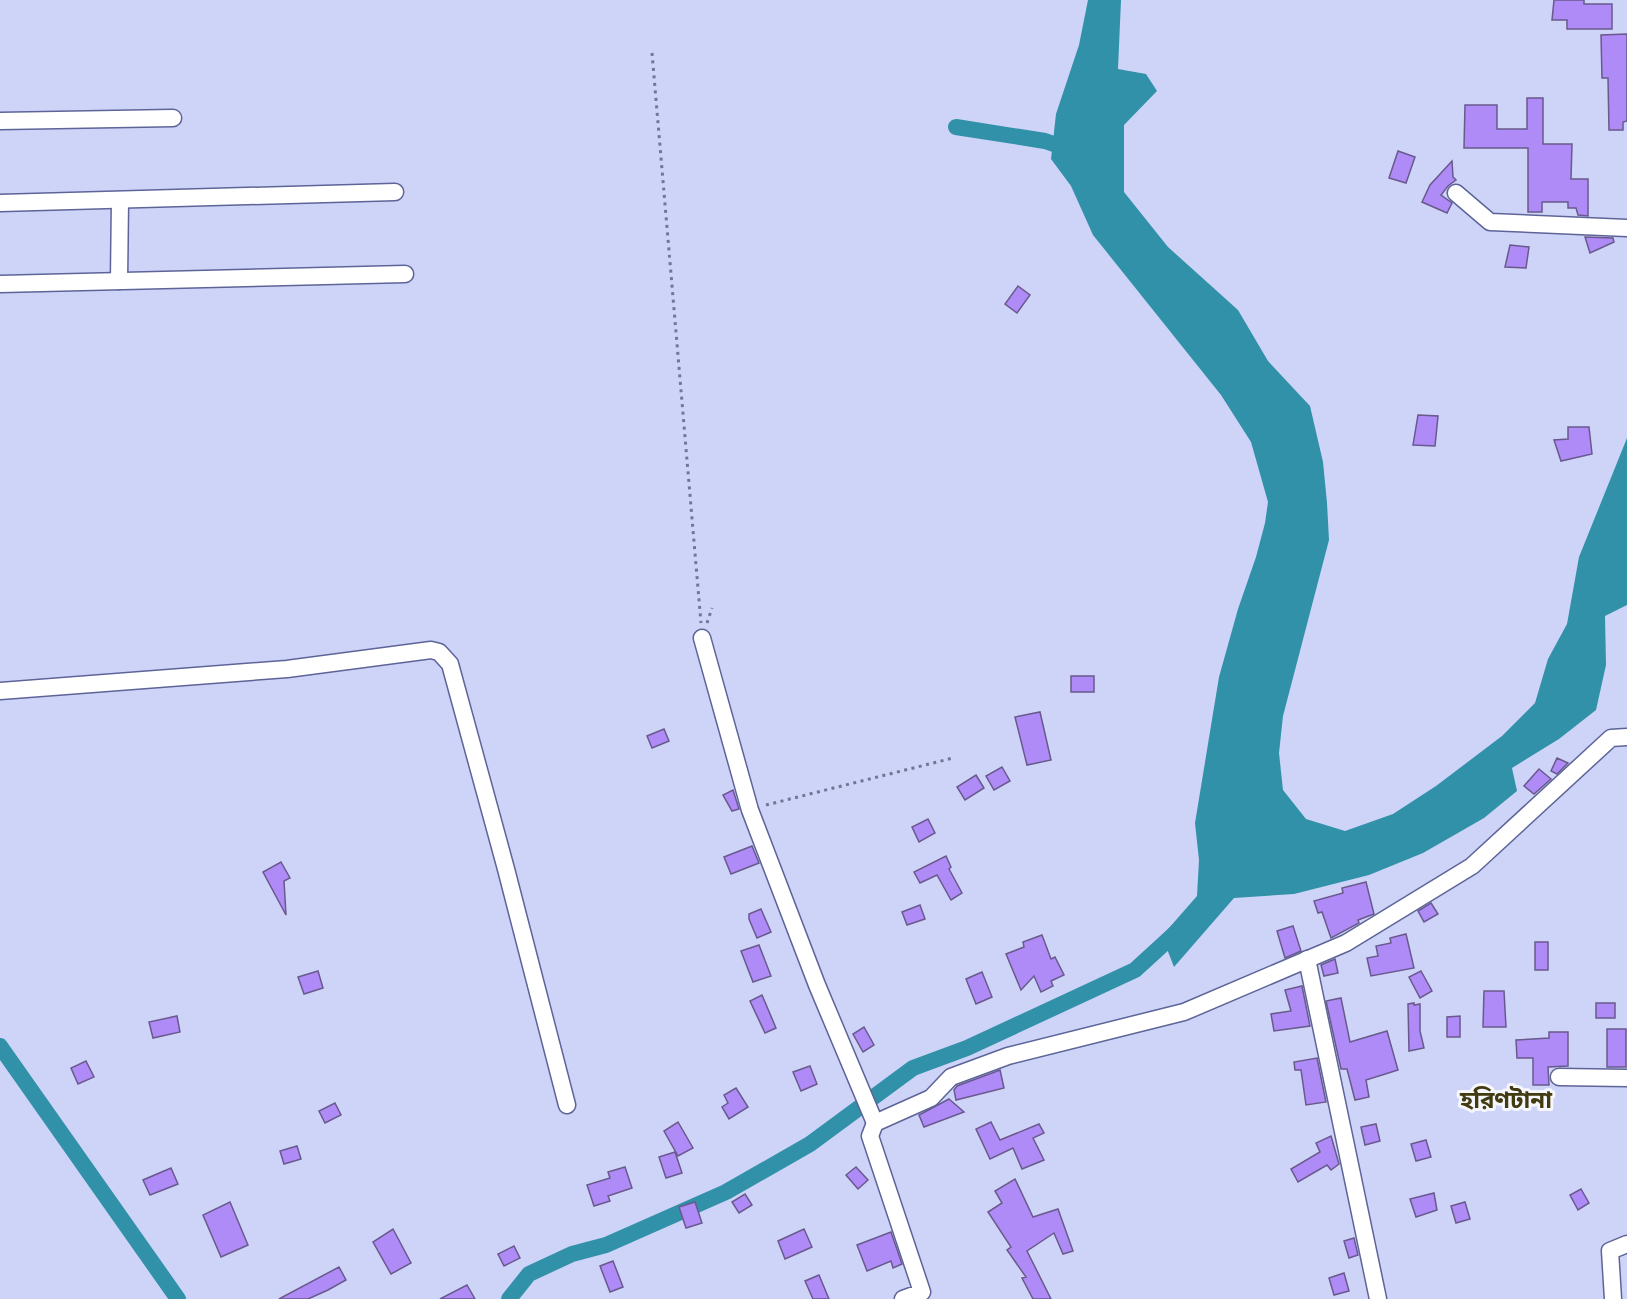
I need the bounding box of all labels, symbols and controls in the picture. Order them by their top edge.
district label: হরিণটানা [1459,1086,1553,1113]

